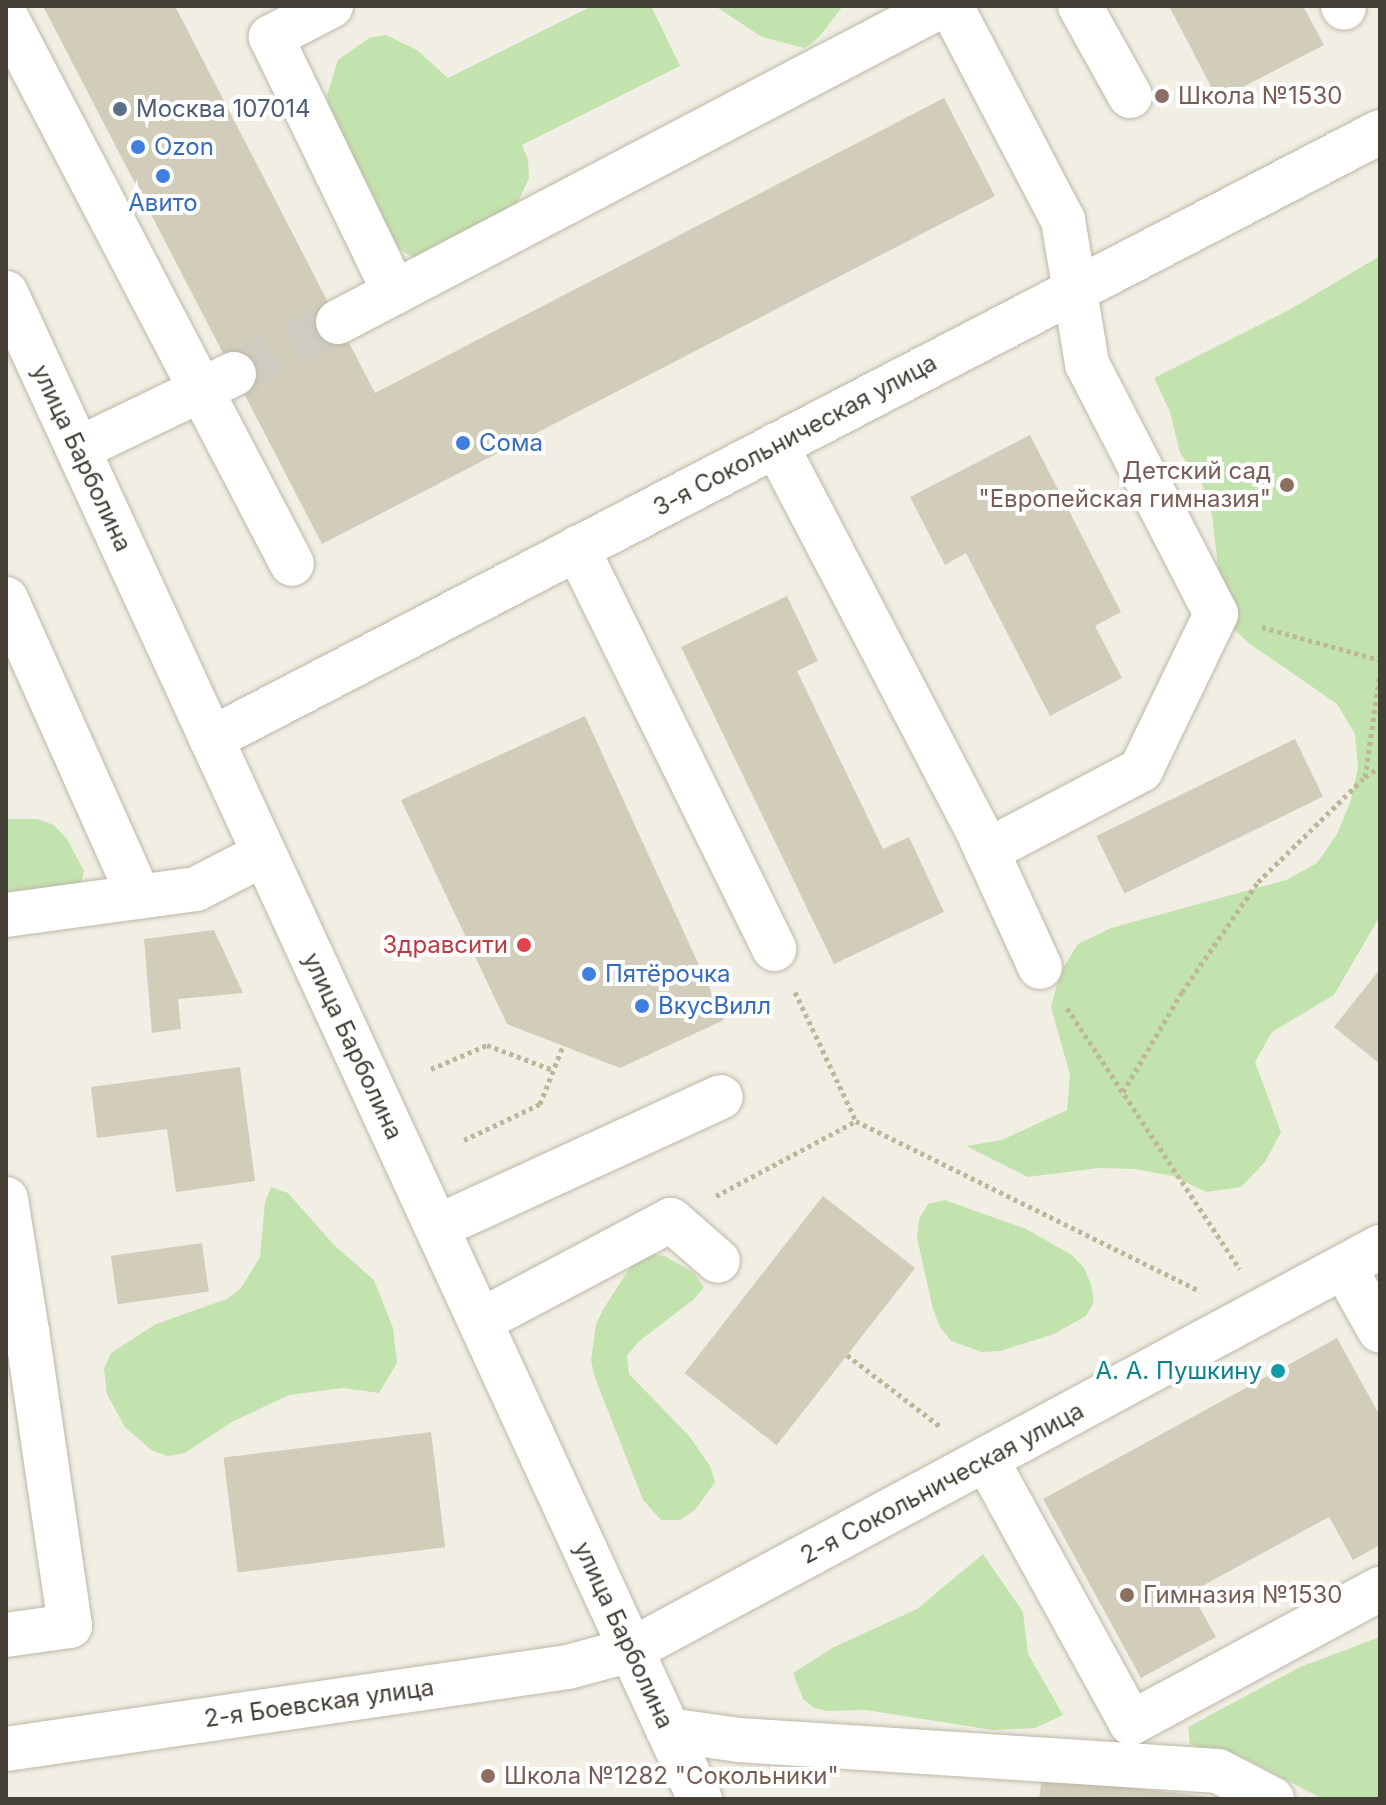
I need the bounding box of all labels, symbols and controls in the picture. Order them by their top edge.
place label: Школа №1530 [1178,82,1342,110]
marker: Школа №1530 [1153,87,1171,105]
place label: Москва 107014 [136,95,311,123]
marker: Москва 107014 [111,100,129,118]
place label: Ozon [154,133,214,161]
marker: Ozon [129,138,147,156]
marker: Авито [154,167,172,185]
place label: Авито [128,189,198,217]
street label: 3-я Сокольническая улица [648,348,942,522]
street label: улица Барболина [26,360,138,556]
place label: Сома [479,429,543,457]
marker: Сома [454,434,472,452]
place label: Детский сад "Европейская гимназия" [978,457,1271,513]
marker: Детский сад "Европейская гимназия" [1278,476,1296,494]
place label: Здравсити [382,931,508,959]
marker: Здравсити [515,936,533,954]
street label: улица Барболина [297,948,409,1144]
place label: Пятёрочка [605,960,731,988]
marker: Пятёрочка [580,965,598,983]
place label: ВкусВилл [658,992,771,1020]
marker: ВкусВилл [633,997,651,1015]
place label: А. А. Пушкину [1096,1357,1262,1385]
marker: А. А. Пушкину [1269,1362,1287,1380]
street label: 2-я Сокольническая улица [796,1396,1088,1570]
street label: улица Барболина [568,1537,680,1733]
place label: Гимназия №1530 [1143,1581,1342,1609]
marker: Гимназия №1530 [1118,1586,1136,1604]
street label: 2-я Боевская улица [202,1673,436,1733]
place label: Школа №1282 "Сокольники" [504,1762,839,1790]
marker: Школа №1282 "Сокольники" [479,1767,497,1785]

